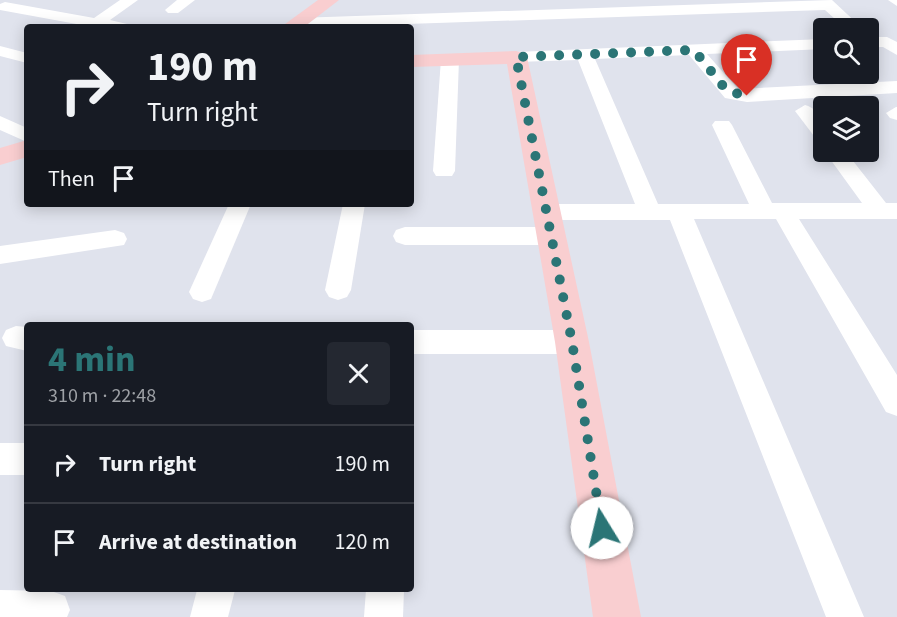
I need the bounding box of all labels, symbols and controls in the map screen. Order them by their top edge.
map controls [813,18,879,162]
button: search [813,18,879,84]
pin [721,34,772,96]
text: 190 m [147,37,258,97]
icon: arrive [730,43,763,76]
icon: right [48,48,126,126]
text: Turn right [147,93,258,132]
button: layers [813,96,879,162]
icon: arrive [107,162,140,195]
text: Then [48,163,95,195]
text: 4 min [48,334,136,385]
button: close [327,342,390,405]
text: 310 m · 22:48 [48,382,156,410]
icon: right [48,448,81,481]
text: Turn right [99,448,196,480]
text: 190 m [335,448,390,480]
position arrow [570,496,634,560]
icon: arrive [48,526,81,559]
text: Arrive at destination [99,526,297,558]
text: 120 m [335,526,390,558]

